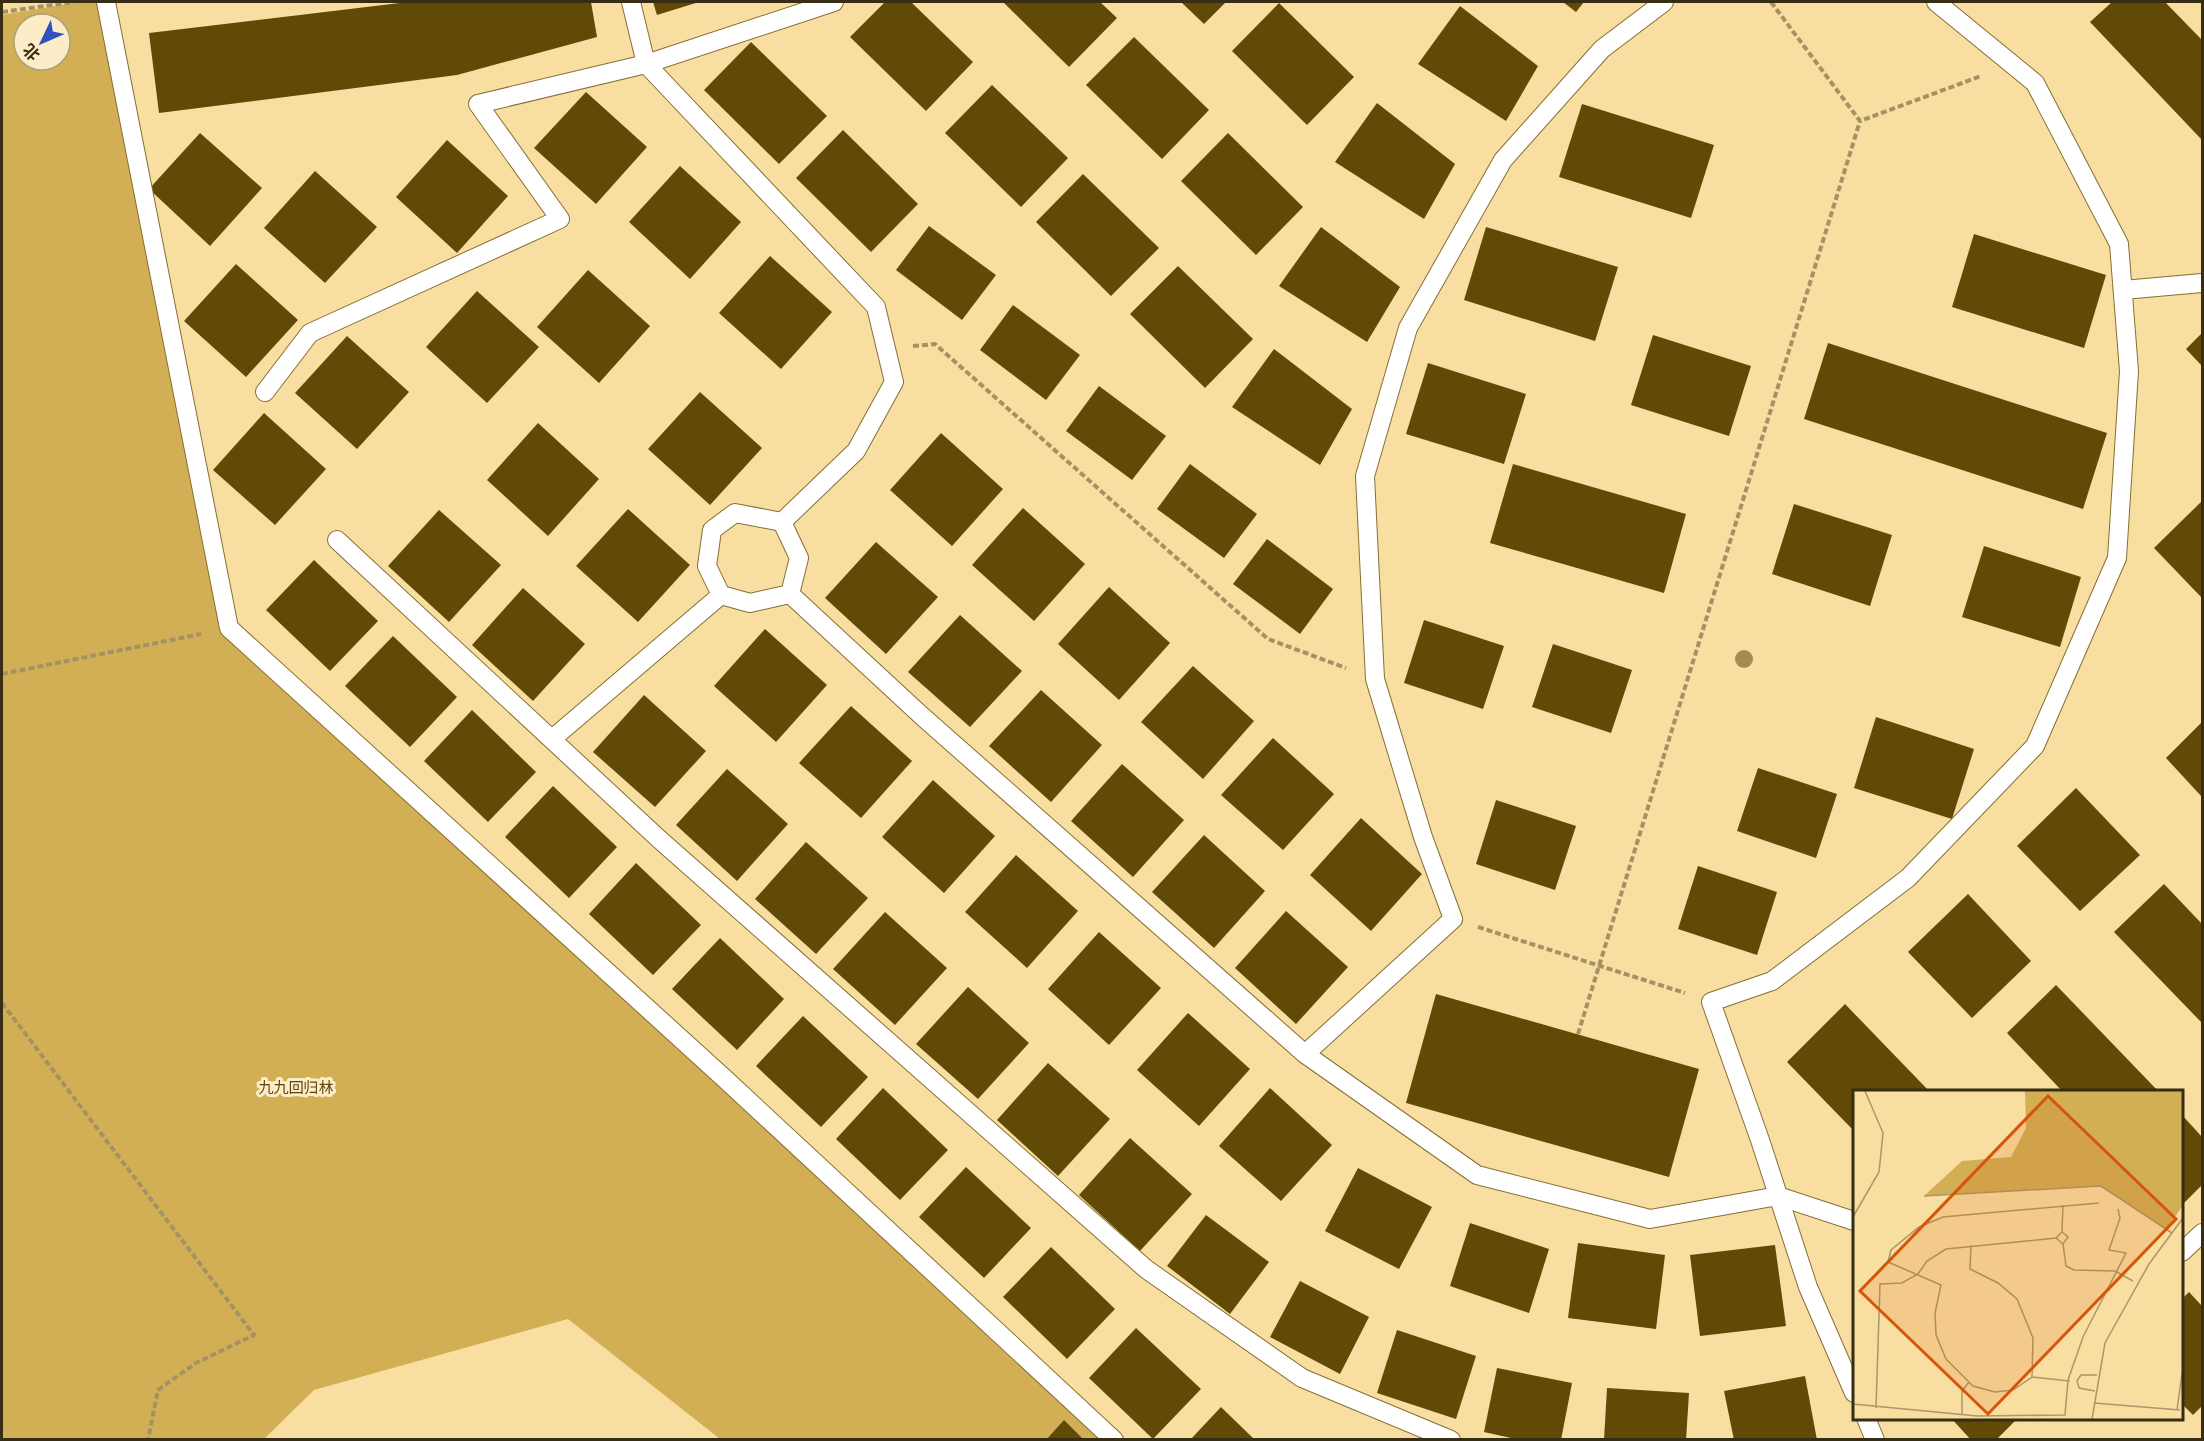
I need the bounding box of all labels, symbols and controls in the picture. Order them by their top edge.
north arrow [12,12,72,72]
text: 北 [19,40,44,64]
park label: 九九回归林 [258,1079,334,1097]
inset map [1853,1090,2183,1420]

